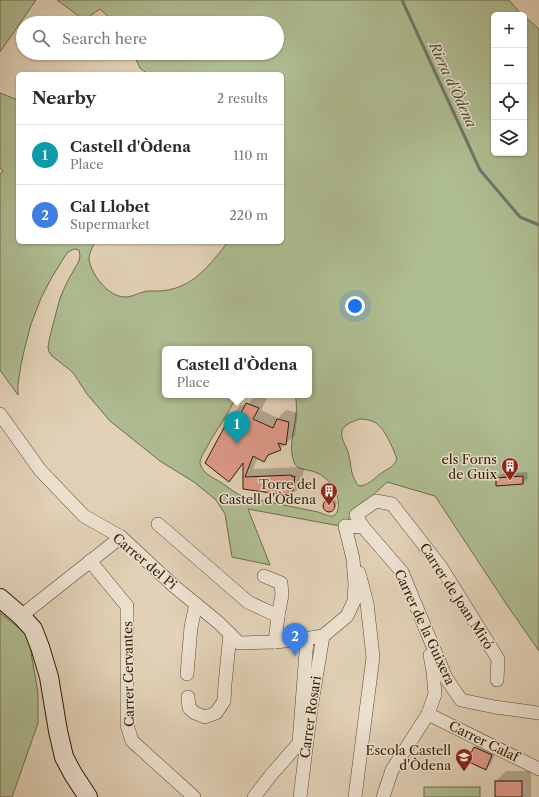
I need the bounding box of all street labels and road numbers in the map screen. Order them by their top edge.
street label: Carrer del Pi [110,530,180,592]
street label: Carrer de Joan Miró [417,540,497,652]
street label: Carrer de la Guixera [391,567,459,687]
street label: Carrer Cervantes [119,621,137,727]
street label: Carrer Rosari [296,675,324,759]
street label: Carrer Calaf [446,717,523,765]

